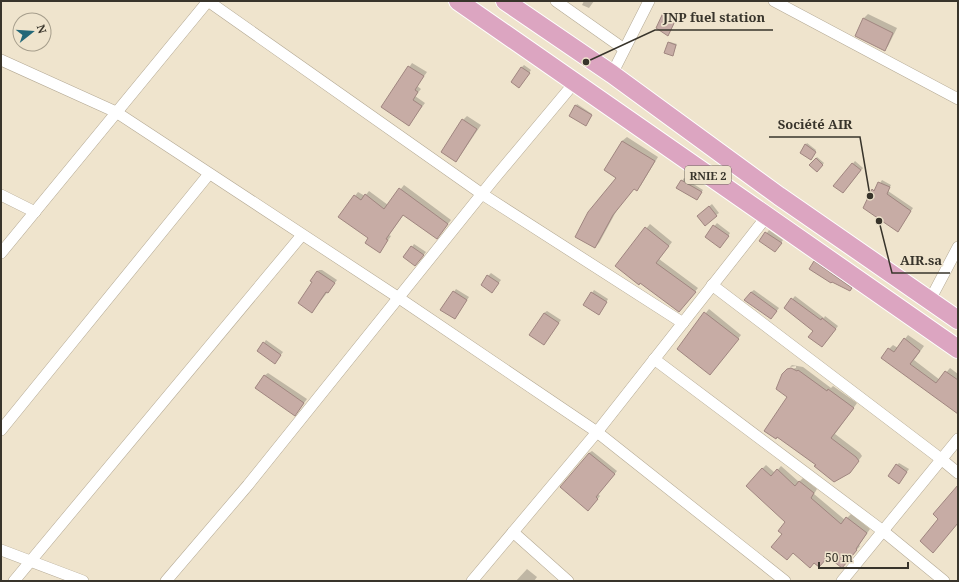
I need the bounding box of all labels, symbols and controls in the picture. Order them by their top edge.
callout: JNP fuel station [655,5,773,30]
text: JNP fuel station [662,8,765,26]
north arrow [12,12,52,52]
text: N [34,23,51,36]
callout: Société AIR [769,112,860,137]
text: Société AIR [778,115,853,133]
road number: RNIE 2 [685,166,731,184]
callout: AIR.sa [892,248,950,273]
text: AIR.sa [900,251,942,269]
scale bar [819,544,908,570]
text: 50 m [825,549,853,566]

